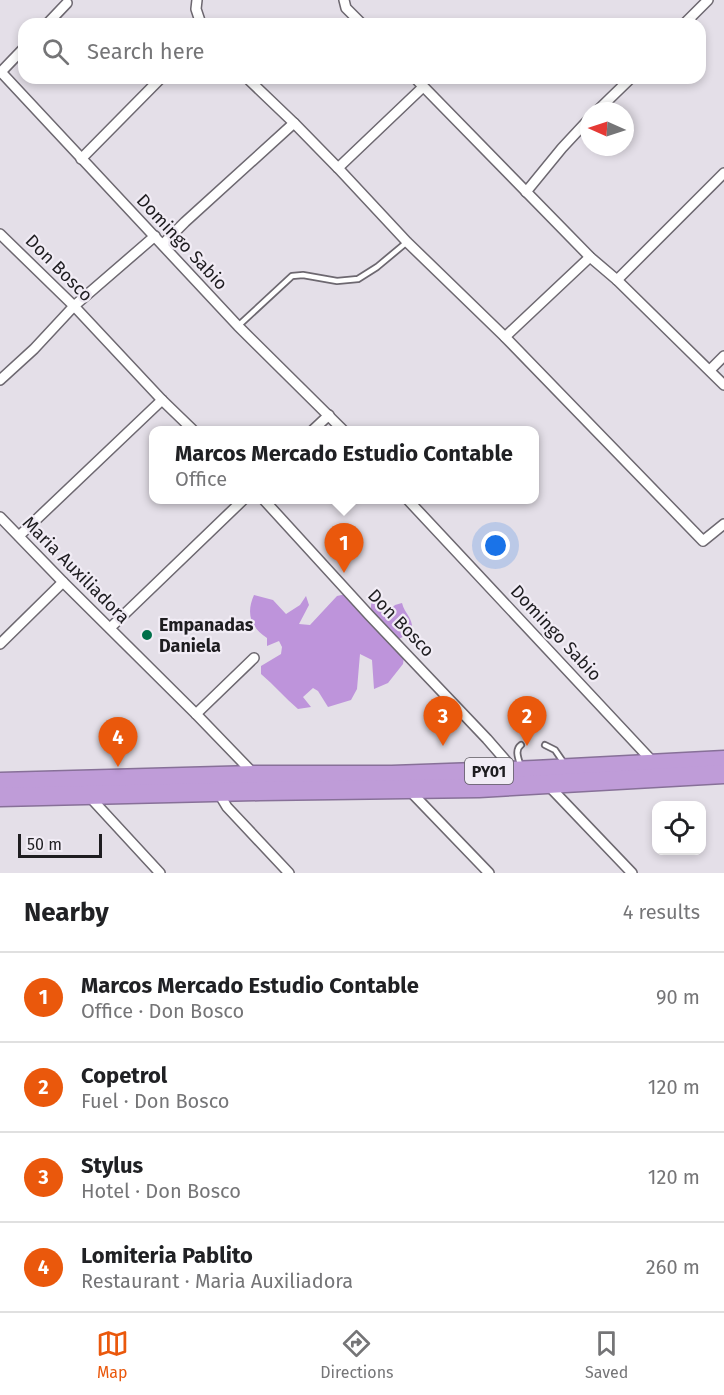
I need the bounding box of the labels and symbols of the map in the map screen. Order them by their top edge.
north arrow [580,102,634,156]
street label: Domingo Sabio [132,189,232,295]
street label: Don Bosco [21,230,97,306]
street label: Maria Auxiliadora [18,512,134,628]
pin: 1 [324,524,364,573]
your location [481,531,510,560]
street label: Domingo Sabio [506,580,606,686]
street label: Don Bosco [363,584,439,662]
place label: Empanadas Daniela [159,614,254,657]
marker: Empanadas Daniela [140,628,154,642]
pin: 3 [424,696,462,746]
pin: 2 [508,696,546,746]
pin: 4 [98,718,138,767]
road number: PY01 [465,758,513,784]
scale bar [18,831,102,858]

